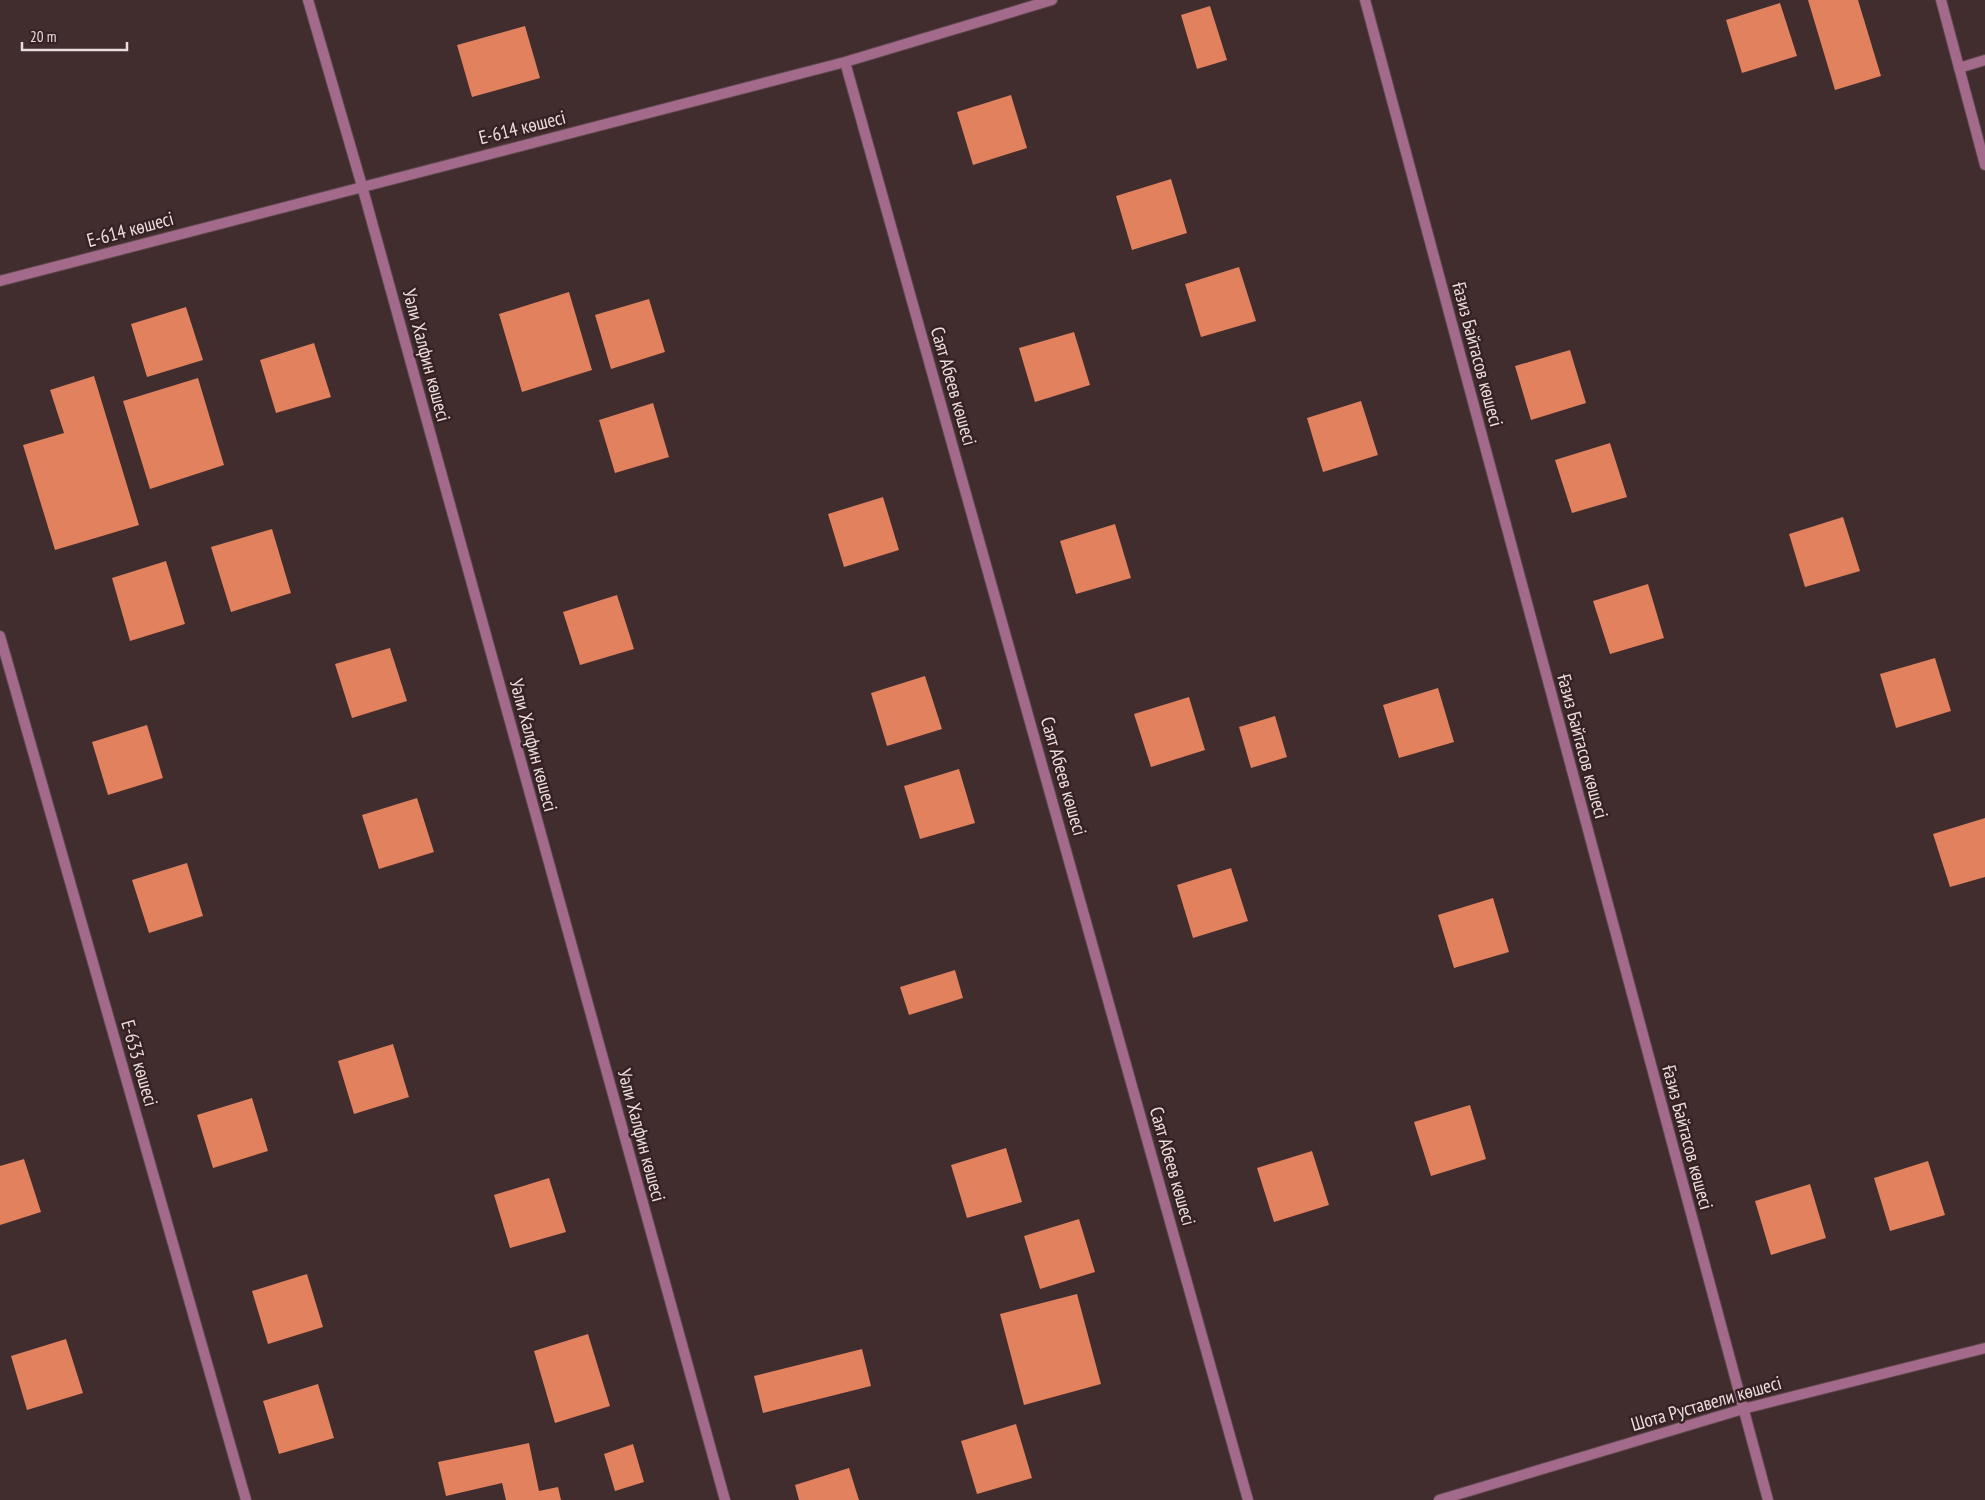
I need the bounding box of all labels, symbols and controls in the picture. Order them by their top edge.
scale bar [22,20,128,52]
text: 20 m [30,27,56,46]
street label: Е-614 көшесі [476,105,568,149]
street label: Е-614 көшесі [84,206,176,252]
street label: Ғазиз Байтасов көшесі [1447,279,1509,429]
street label: Уәли Халфин көшесі [398,286,456,424]
street label: Саят Абеев көшесі [926,324,982,448]
street label: Ғазиз Байтасов көшесі [1552,671,1614,821]
street label: Уәли Халфин көшесі [505,676,563,814]
street label: Саят Абеев көшесі [1036,714,1092,838]
street label: Е-633 көшесі [116,1017,164,1109]
street label: Ғазиз Байтасов көшесі [1657,1062,1719,1212]
street label: Уәли Халфин көшесі [613,1066,671,1204]
street label: Саят Абеев көшесі [1145,1104,1201,1228]
street label: Шота Руставели көшесі [1628,1370,1784,1436]

